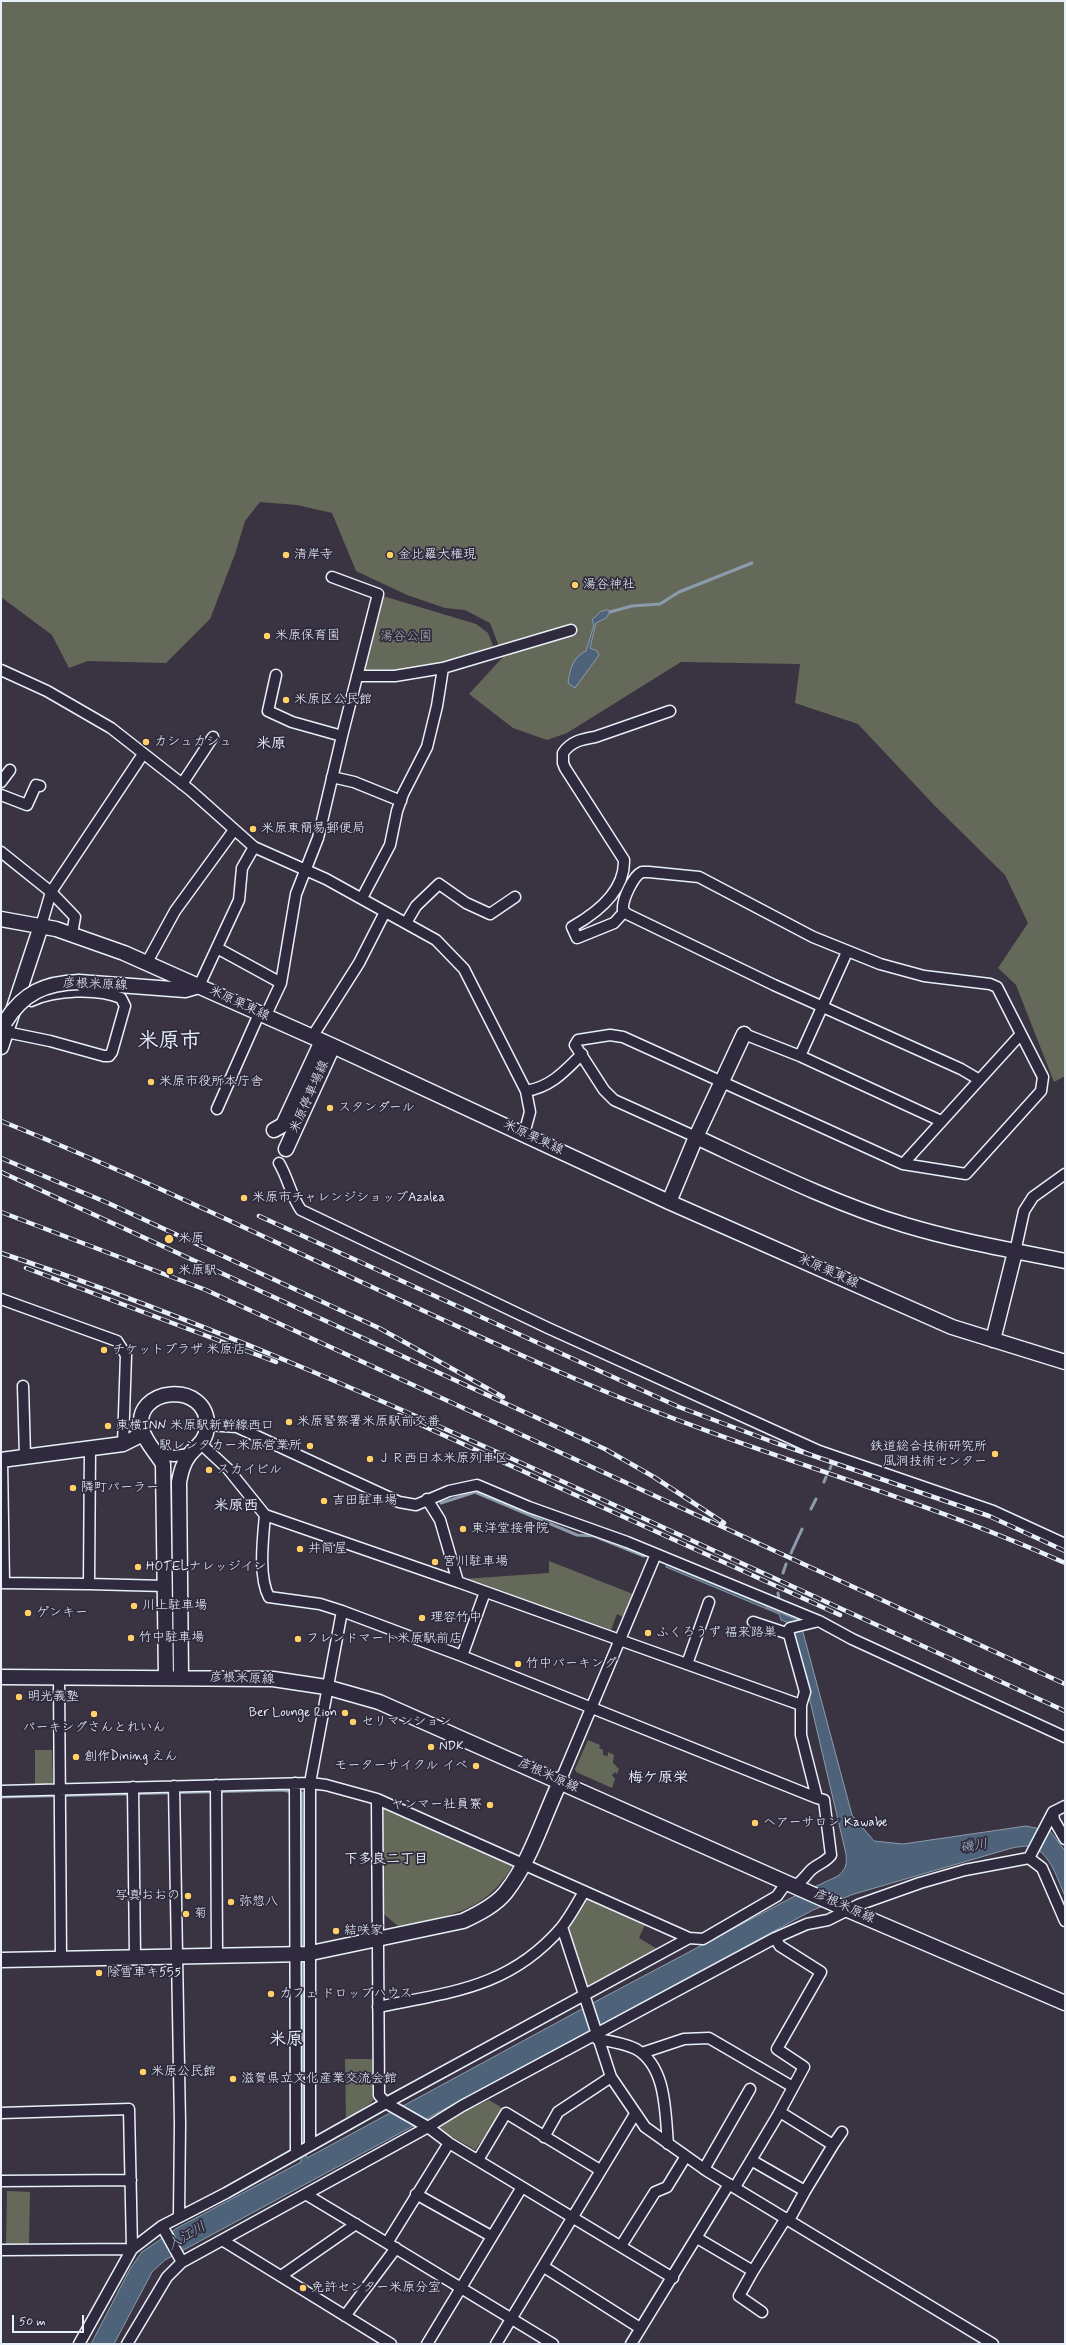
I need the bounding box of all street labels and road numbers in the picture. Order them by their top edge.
street label: 彦根米原線 [62,976,128,994]
street label: 米原栗東線 [206,983,272,1025]
street label: 米原停車場線 [287,1058,333,1136]
street label: 米原栗東線 [500,1117,566,1159]
street label: 米原栗東線 [795,1252,861,1292]
street label: 彦根米原線 [209,1670,275,1688]
street label: 彦根米原線 [515,1756,581,1796]
street label: 彦根米原線 [811,1887,877,1927]

